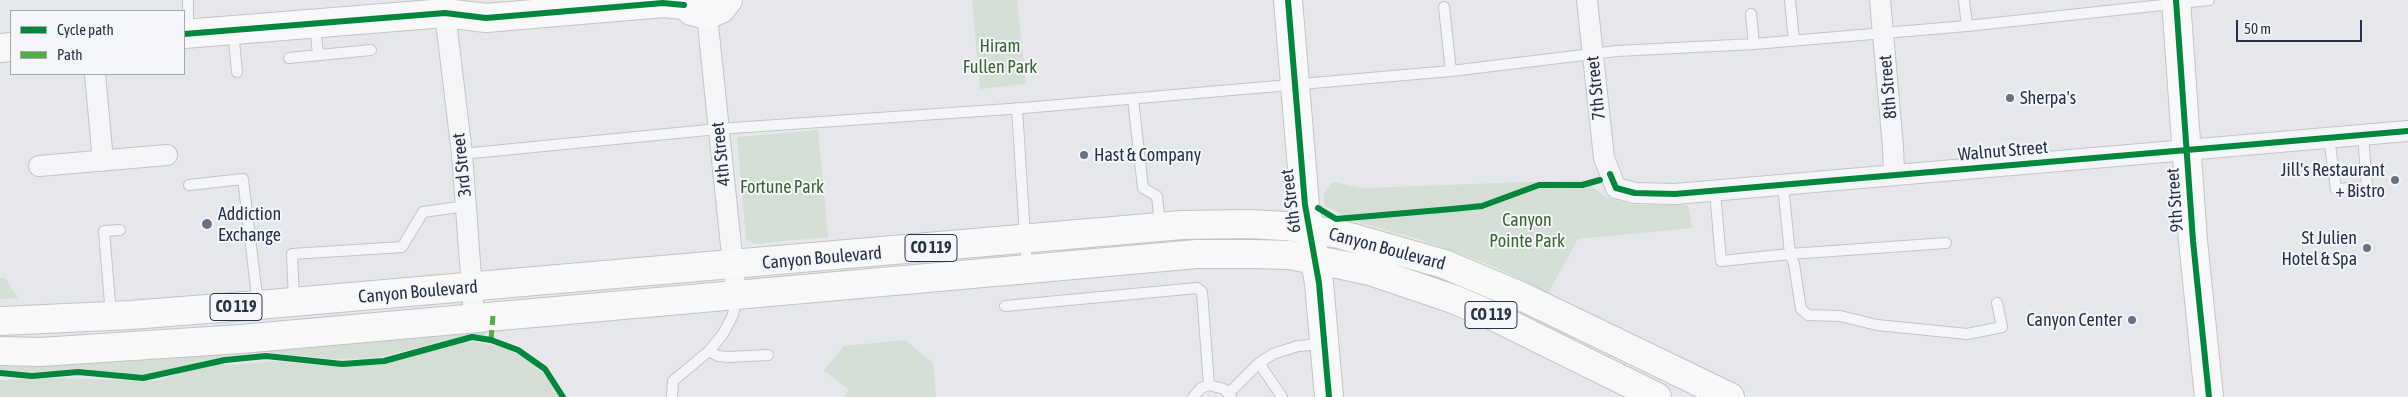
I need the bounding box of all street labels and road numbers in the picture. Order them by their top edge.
street label: 8th Street [1874,54,1902,120]
street label: 7th Street [1582,55,1610,121]
street label: 4th Street [707,121,735,187]
street label: 3rd Street [448,132,476,198]
street label: Walnut Street [1957,136,2049,166]
street label: 9th Street [2162,167,2188,233]
street label: 6th Street [1276,168,1306,234]
street label: Canyon Boulevard [1326,223,1448,275]
road number: CO 119 [905,234,957,262]
street label: Canyon Boulevard [761,242,883,274]
street label: Canyon Boulevard [357,276,479,308]
road number: CO 119 [210,294,262,320]
road number: CO 119 [1465,302,1517,328]

